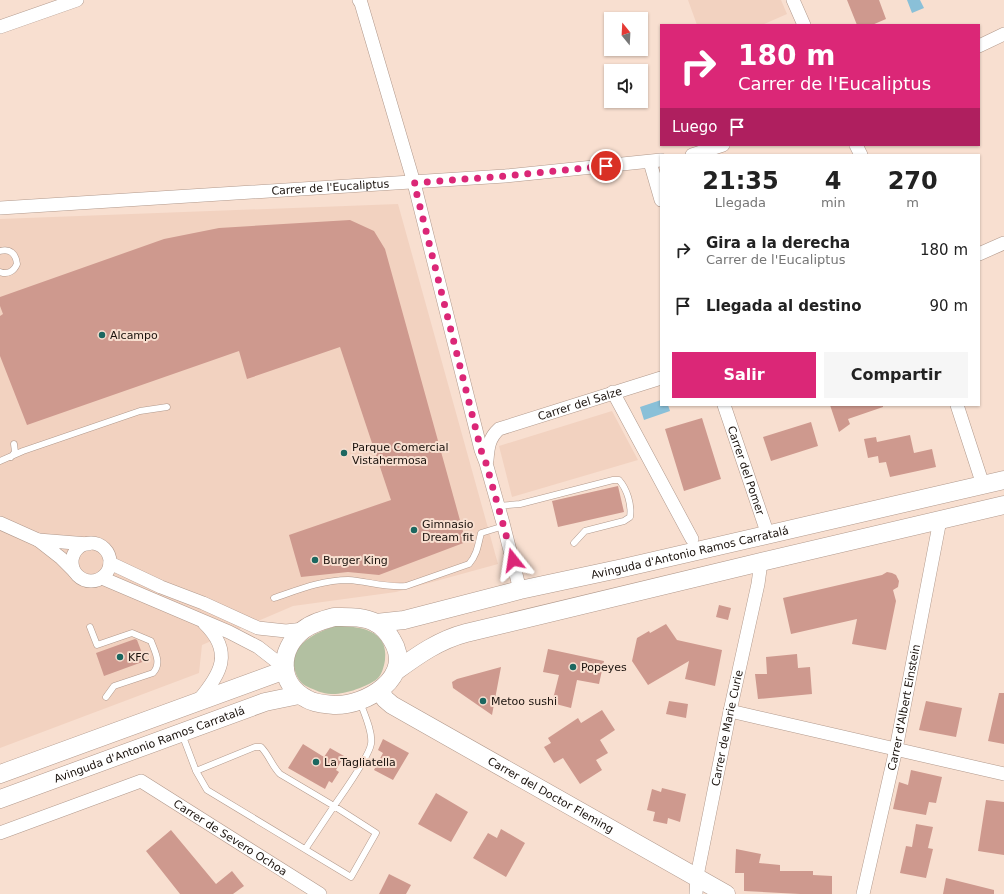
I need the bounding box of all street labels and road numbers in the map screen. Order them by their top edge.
street label: Carrer de l'Eucaliptus [271,177,390,197]
street label: Carrer del Salze [536,384,624,423]
street label: Carrer del Pomer [725,424,767,517]
street label: Avinguda d'Antonio Ramos Carratalá [590,523,790,581]
street label: Carrer d'Albert Einstein [885,643,922,772]
street label: Carrer de Marie Curie [709,669,745,787]
street label: Avinguda d'Antonio Ramos Carratalá [52,703,247,785]
street label: Carrer del Doctor Fleming [486,754,616,836]
street label: Carrer de Severo Ochoa [171,797,290,878]

